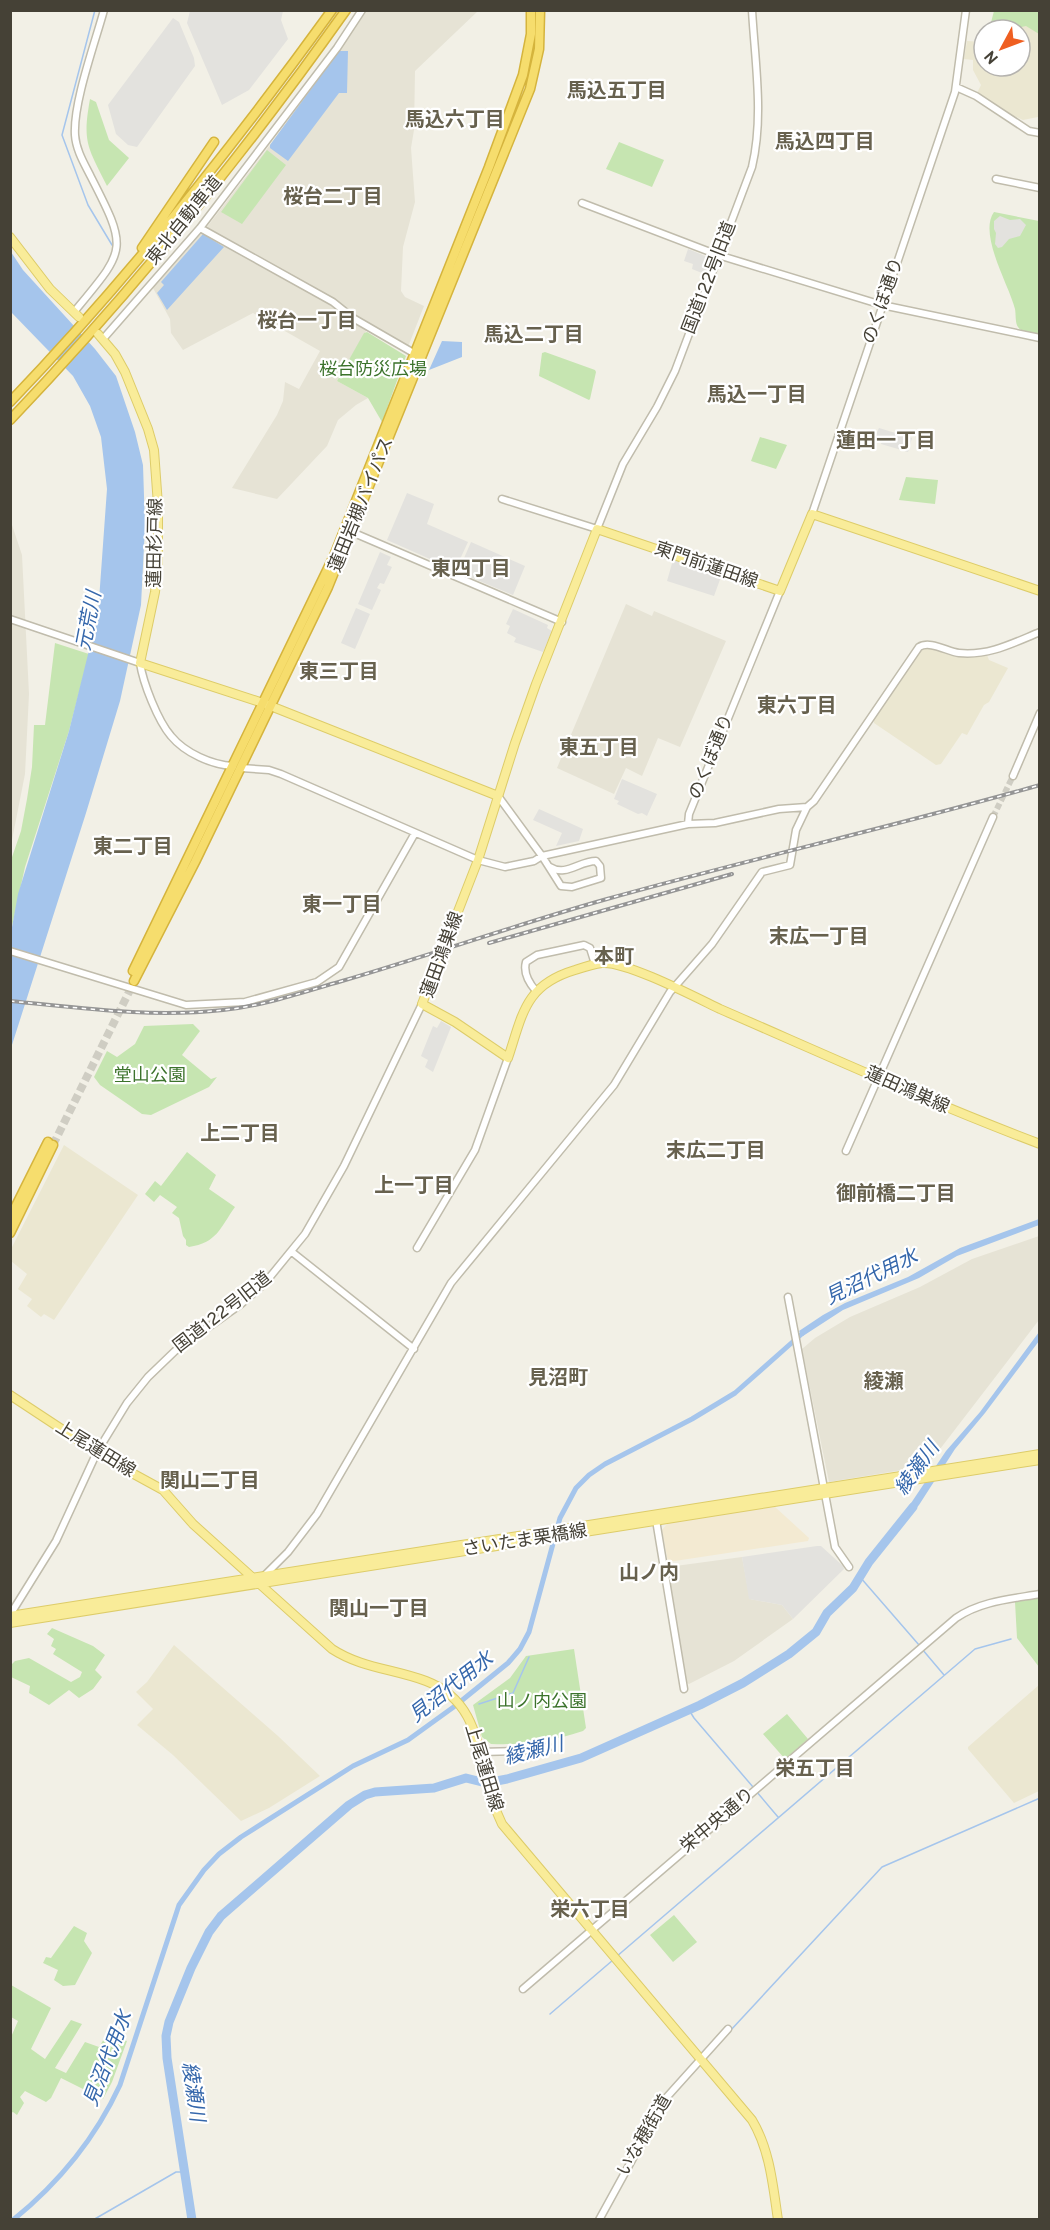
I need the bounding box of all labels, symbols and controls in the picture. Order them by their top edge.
north arrow [972,18,1032,78]
text: N [981,46,1004,67]
district label: 馬込五丁目 [567,79,667,105]
district label: 馬込六丁目 [405,108,505,134]
district label: 馬込四丁目 [775,130,875,156]
street label: 東北自動車道 [142,172,228,270]
district label: 桜台二丁目 [283,185,383,211]
street label: 国道122号旧道 [678,218,742,338]
street label: のくぼ通り [858,255,910,347]
district label: 桜台一丁目 [257,309,357,335]
district label: 馬込二丁目 [484,323,584,349]
park label: 桜台防災広場 [319,359,427,382]
district label: 馬込一丁目 [707,383,807,409]
district label: 蓮田一丁目 [836,429,936,455]
street label: 蓮田岩槻バイパス [324,434,400,576]
street label: 蓮田杉戸線 [144,498,168,588]
street label: 東門前蓮田線 [651,538,761,594]
district label: 東四丁目 [431,557,511,583]
water label: 元荒川 [72,587,109,653]
district label: 東三丁目 [299,660,379,686]
district label: 東六丁目 [757,694,837,720]
street label: のくぼ通り [684,711,740,803]
district label: 東五丁目 [559,736,639,762]
district label: 東二丁目 [93,835,173,861]
district label: 東一丁目 [302,893,382,919]
street label: 蓮田鴻巣線 [417,909,469,1001]
district label: 末広一丁目 [769,925,869,951]
district label: 本町 [594,945,634,971]
street label: 蓮田鴻巣線 [861,1062,953,1120]
park label: 堂山公園 [114,1065,186,1088]
district label: 上二丁目 [200,1122,280,1148]
district label: 末広二丁目 [666,1139,766,1165]
district label: 上一丁目 [374,1174,454,1200]
district label: 御前橋二丁目 [836,1182,956,1208]
water label: 見沼代用水 [821,1244,924,1312]
street label: 国道122号旧道 [169,1267,277,1359]
district label: 見沼町 [528,1366,588,1392]
district label: 綾瀬 [864,1370,904,1396]
street label: 上尾蓮田線 [51,1416,139,1484]
water label: 綾瀬川 [890,1435,947,1501]
district label: 関山二丁目 [160,1469,260,1495]
street label: さいたま栗橋線 [461,1520,589,1562]
district label: 山ノ内 [619,1561,679,1587]
district label: 関山一丁目 [329,1597,429,1623]
water label: 見沼代用水 [405,1646,501,1729]
park label: 山ノ内公園 [497,1691,587,1714]
street label: 上尾蓮田線 [459,1722,507,1814]
water label: 綾瀬川 [502,1732,568,1772]
district label: 栄五丁目 [775,1757,855,1783]
street label: 栄中央通り [676,1783,760,1859]
district label: 栄六丁目 [550,1898,630,1924]
water label: 見沼代用水 [79,2006,140,2110]
water label: 綾瀬川 [175,2060,209,2125]
street label: いな穂街道 [613,2091,677,2181]

